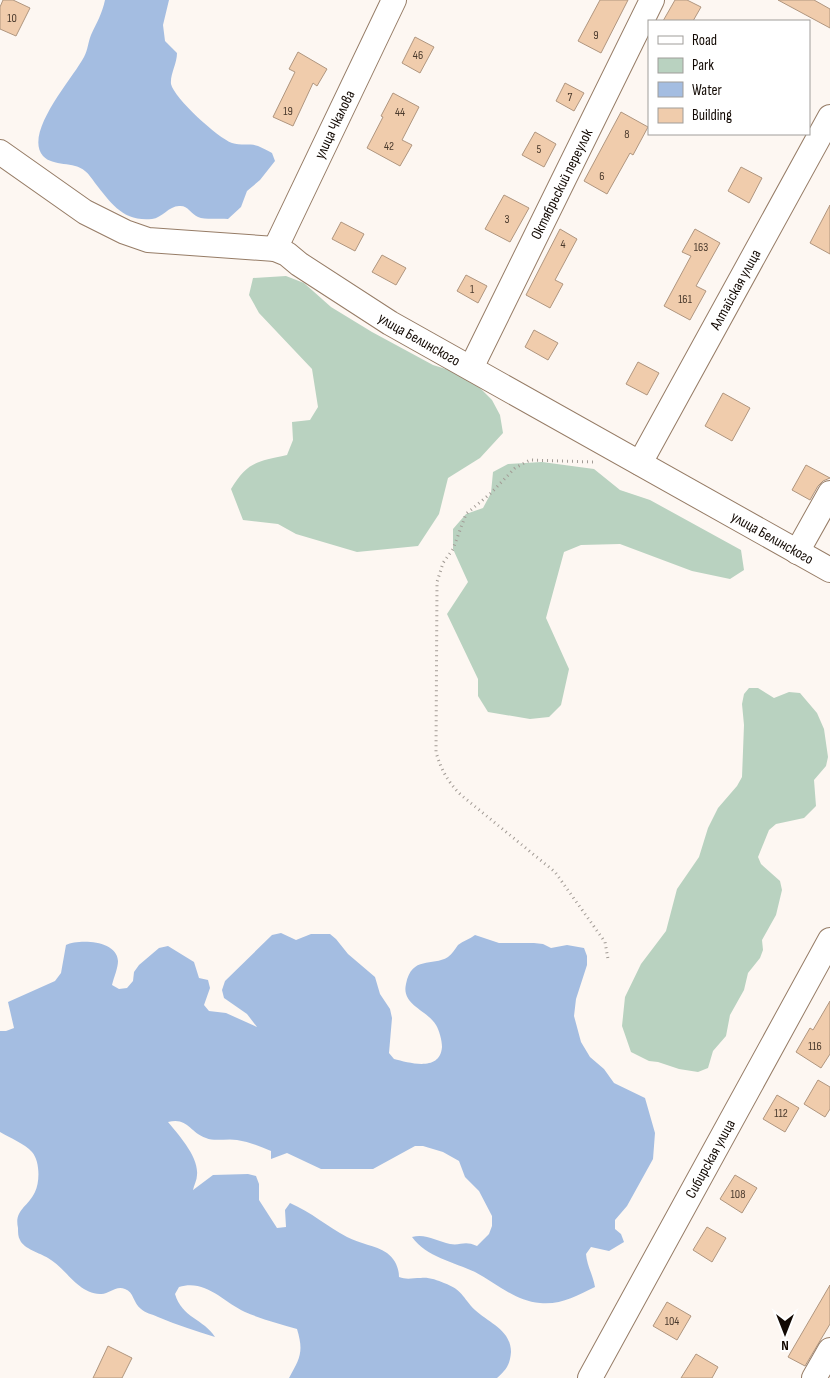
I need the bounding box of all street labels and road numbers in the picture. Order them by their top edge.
street label: улица Чкалова [310,87,360,162]
street label: Октябрьский переулок [527,125,597,243]
street label: Алтайская улица [706,246,765,334]
street label: улица Белинского [374,309,464,371]
street label: улица Белинского [728,507,817,569]
street label: Сибирская улица [681,1116,740,1202]

